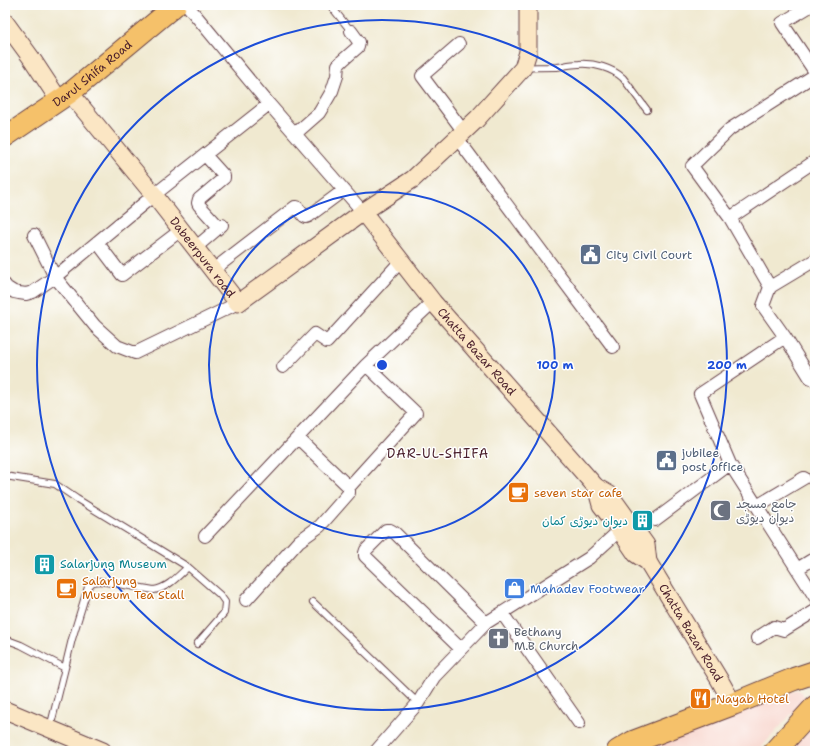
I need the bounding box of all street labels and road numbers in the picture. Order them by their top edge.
street label: Darul Shifa Road [49,37,136,110]
street label: Dabeerpura road [166,214,239,301]
street label: Chatta Bazar Road [434,304,520,399]
street label: Chatta Bazar Road [655,581,727,685]

